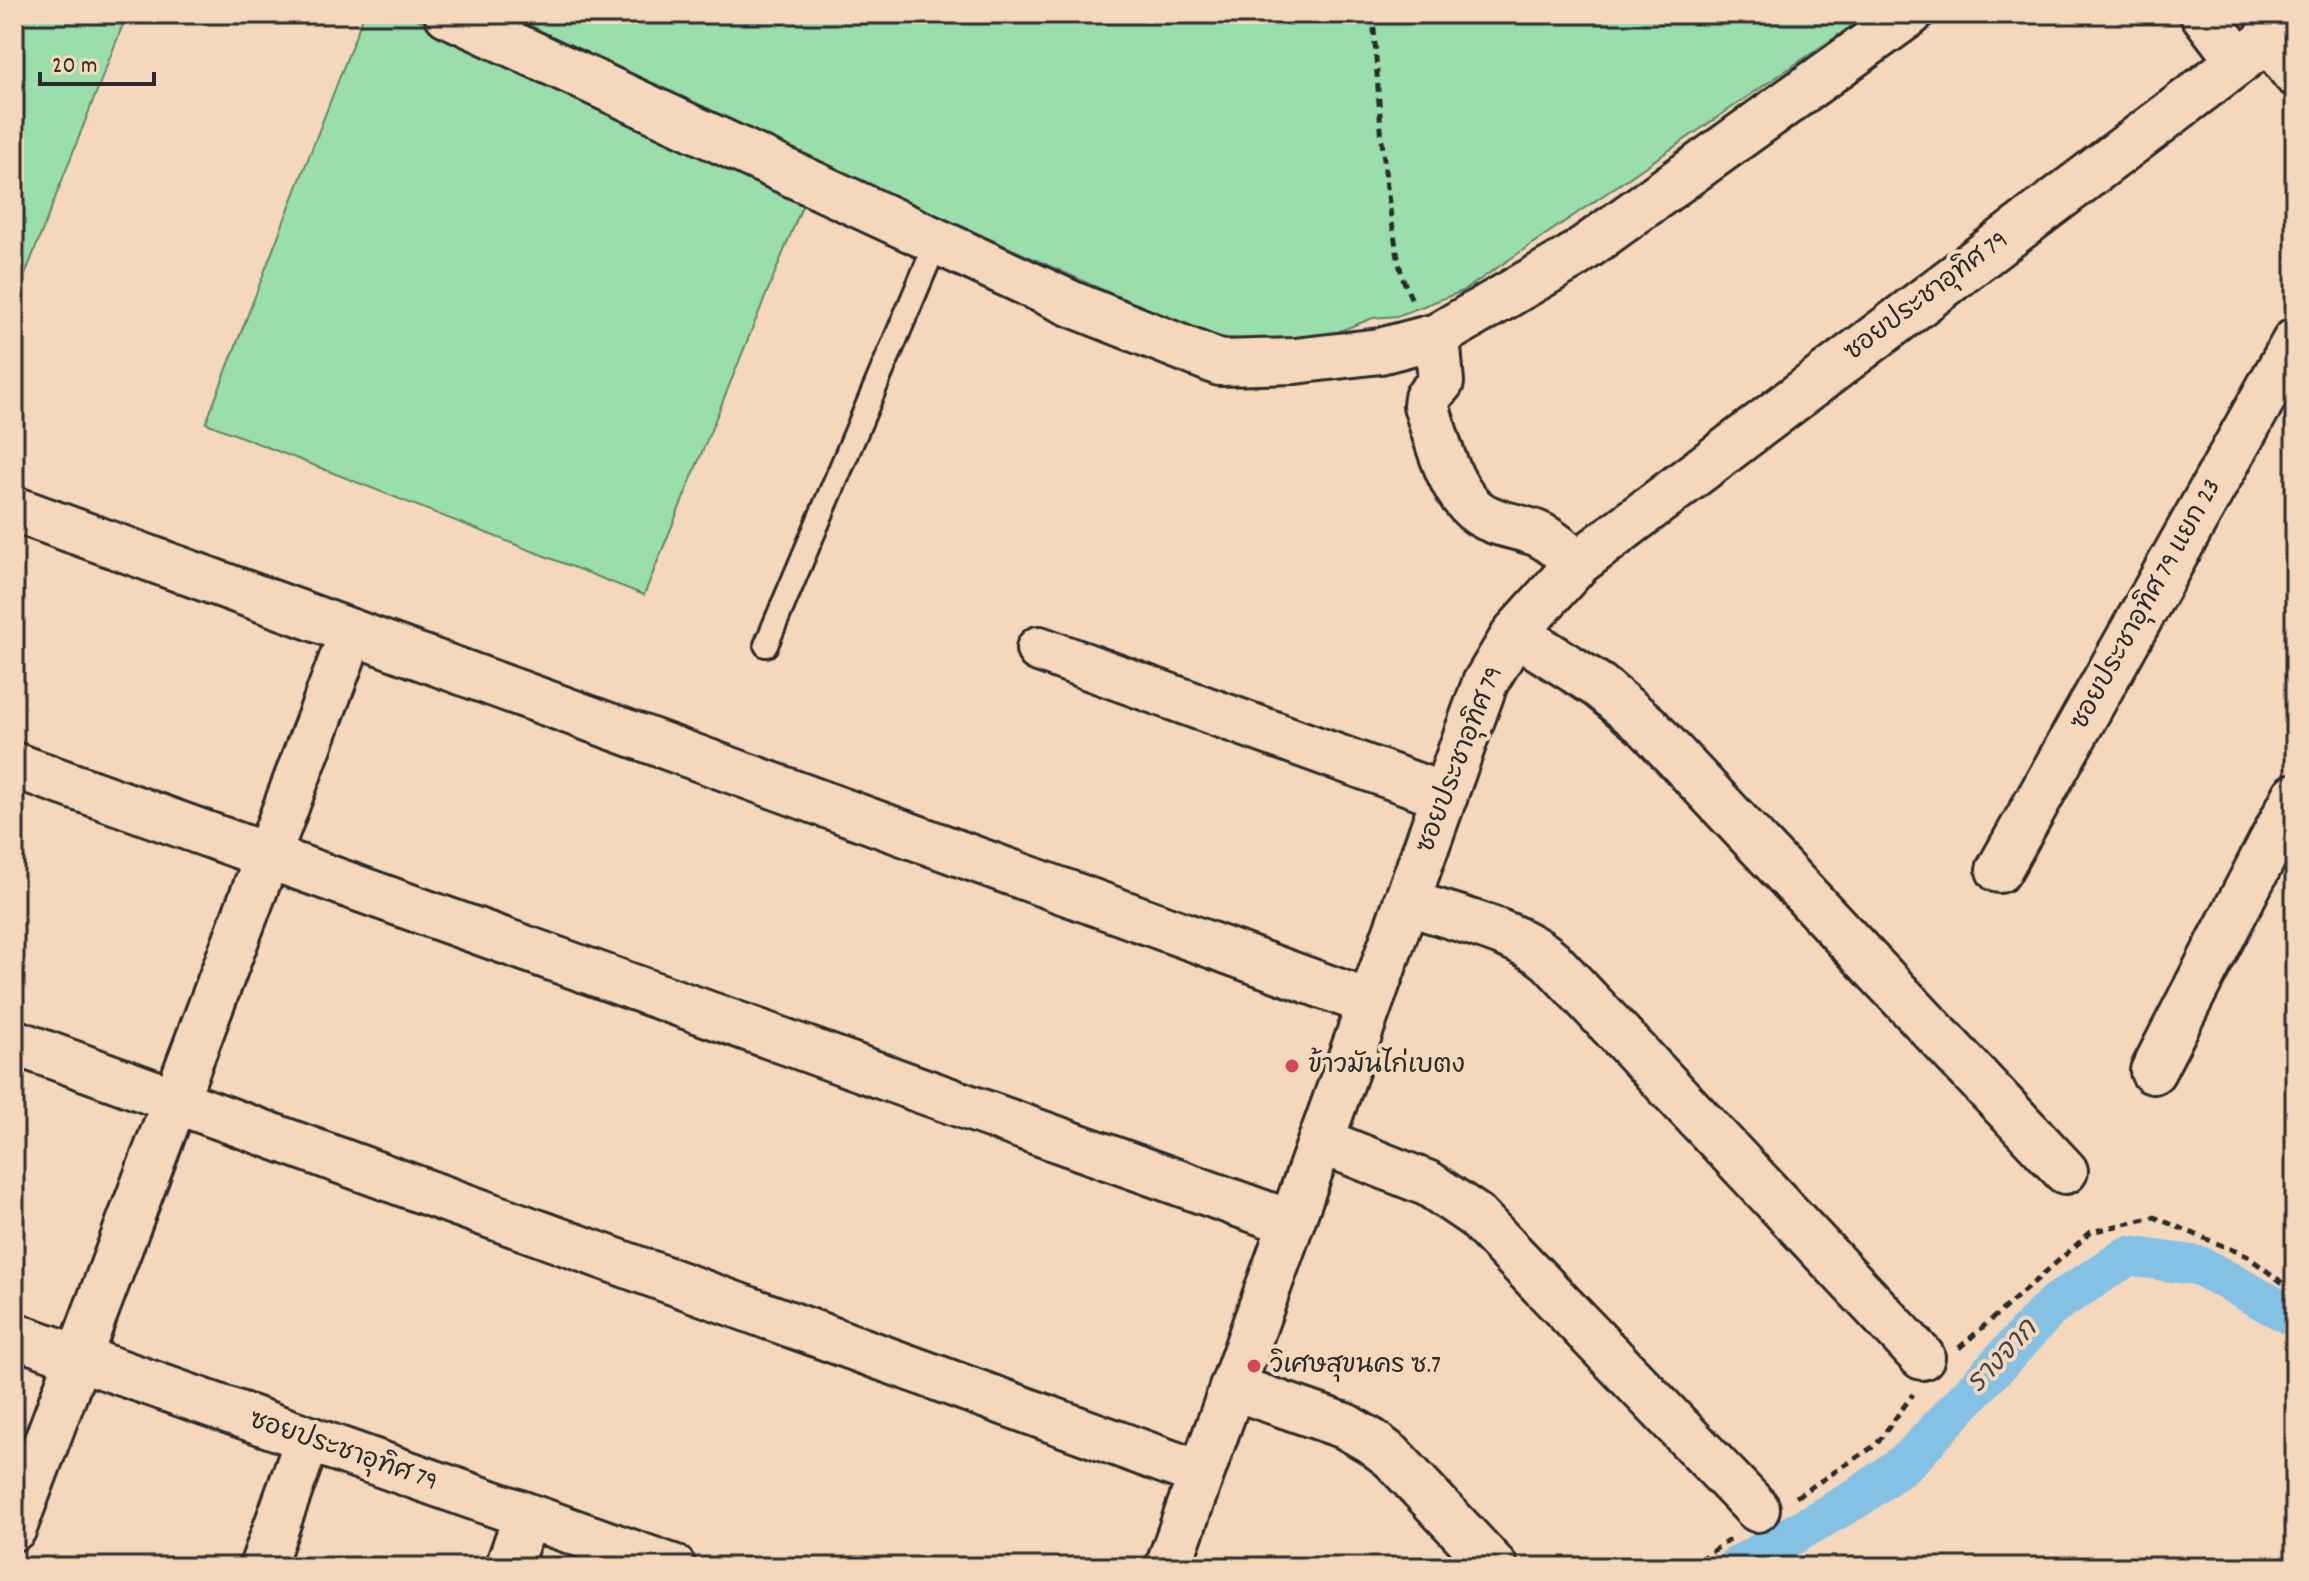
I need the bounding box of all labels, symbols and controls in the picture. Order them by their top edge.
scale bar [40,36,154,86]
text: 20 m [52,50,98,84]
street label: ซอยประชาอุทิศ 79 [1837,223,2017,371]
street label: ซอยประชาอุทิศ 79 แยก 23 [2062,473,2232,737]
street label: ซอยประชาอุทิศ 79 [1408,661,1514,859]
place label: ข้าวมันไก่เบตง [1308,1047,1465,1085]
marker: ข้าวมันไก่เบตง [1283,1057,1301,1075]
water label: รางจาก [1959,1311,2050,1404]
place label: วิเศษสุขนคร ซ.7 [1270,1348,1441,1385]
marker: วิเศษสุขนคร ซ.7 [1245,1357,1263,1375]
street label: ซอยประชาอุทิศ 79 [244,1402,442,1502]

